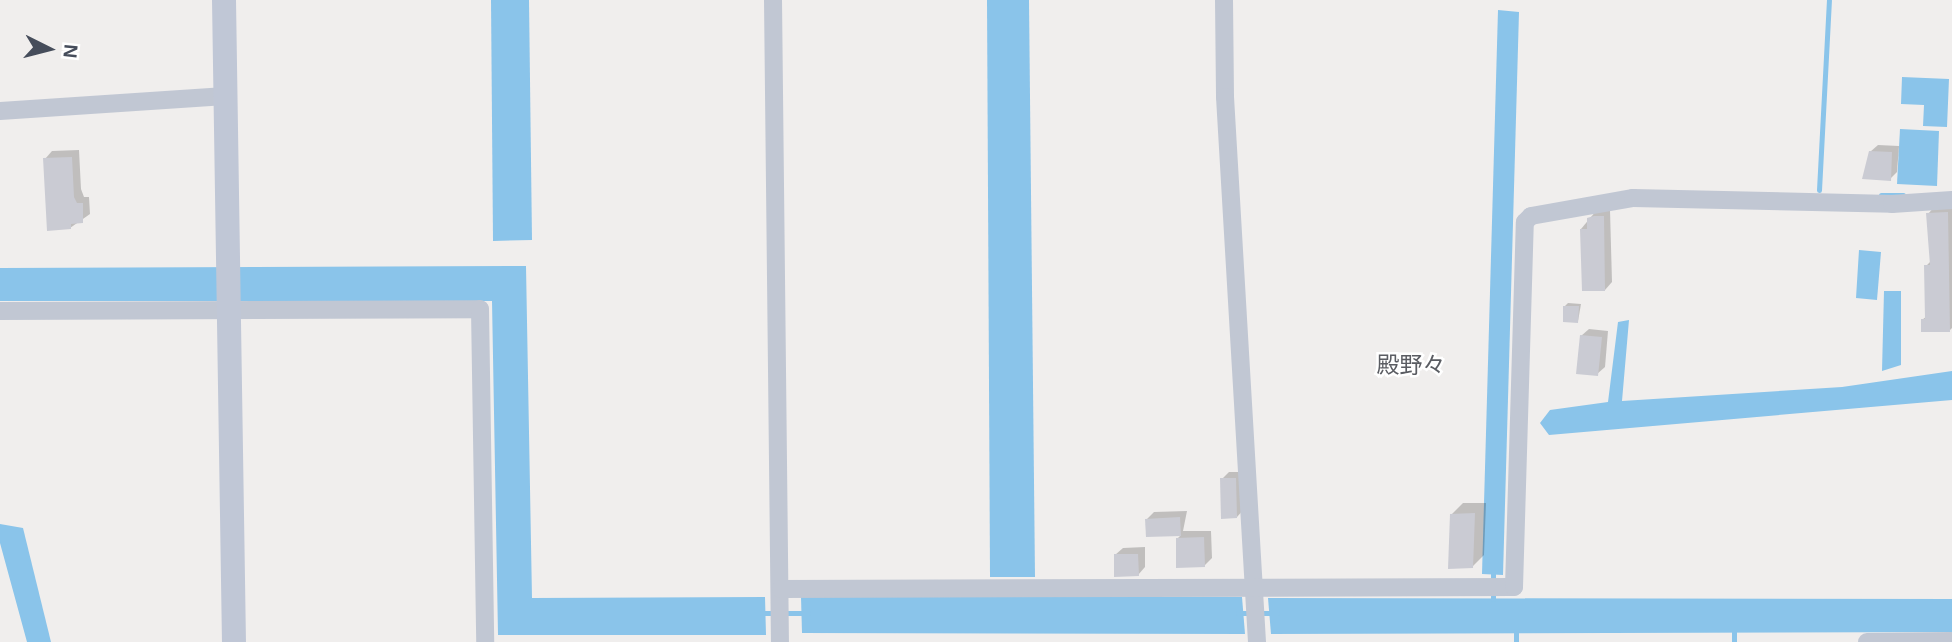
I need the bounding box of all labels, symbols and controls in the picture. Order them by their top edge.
north arrow [14,14,84,84]
text: N [59,43,82,59]
district label: 殿野々 [1377,351,1445,379]

